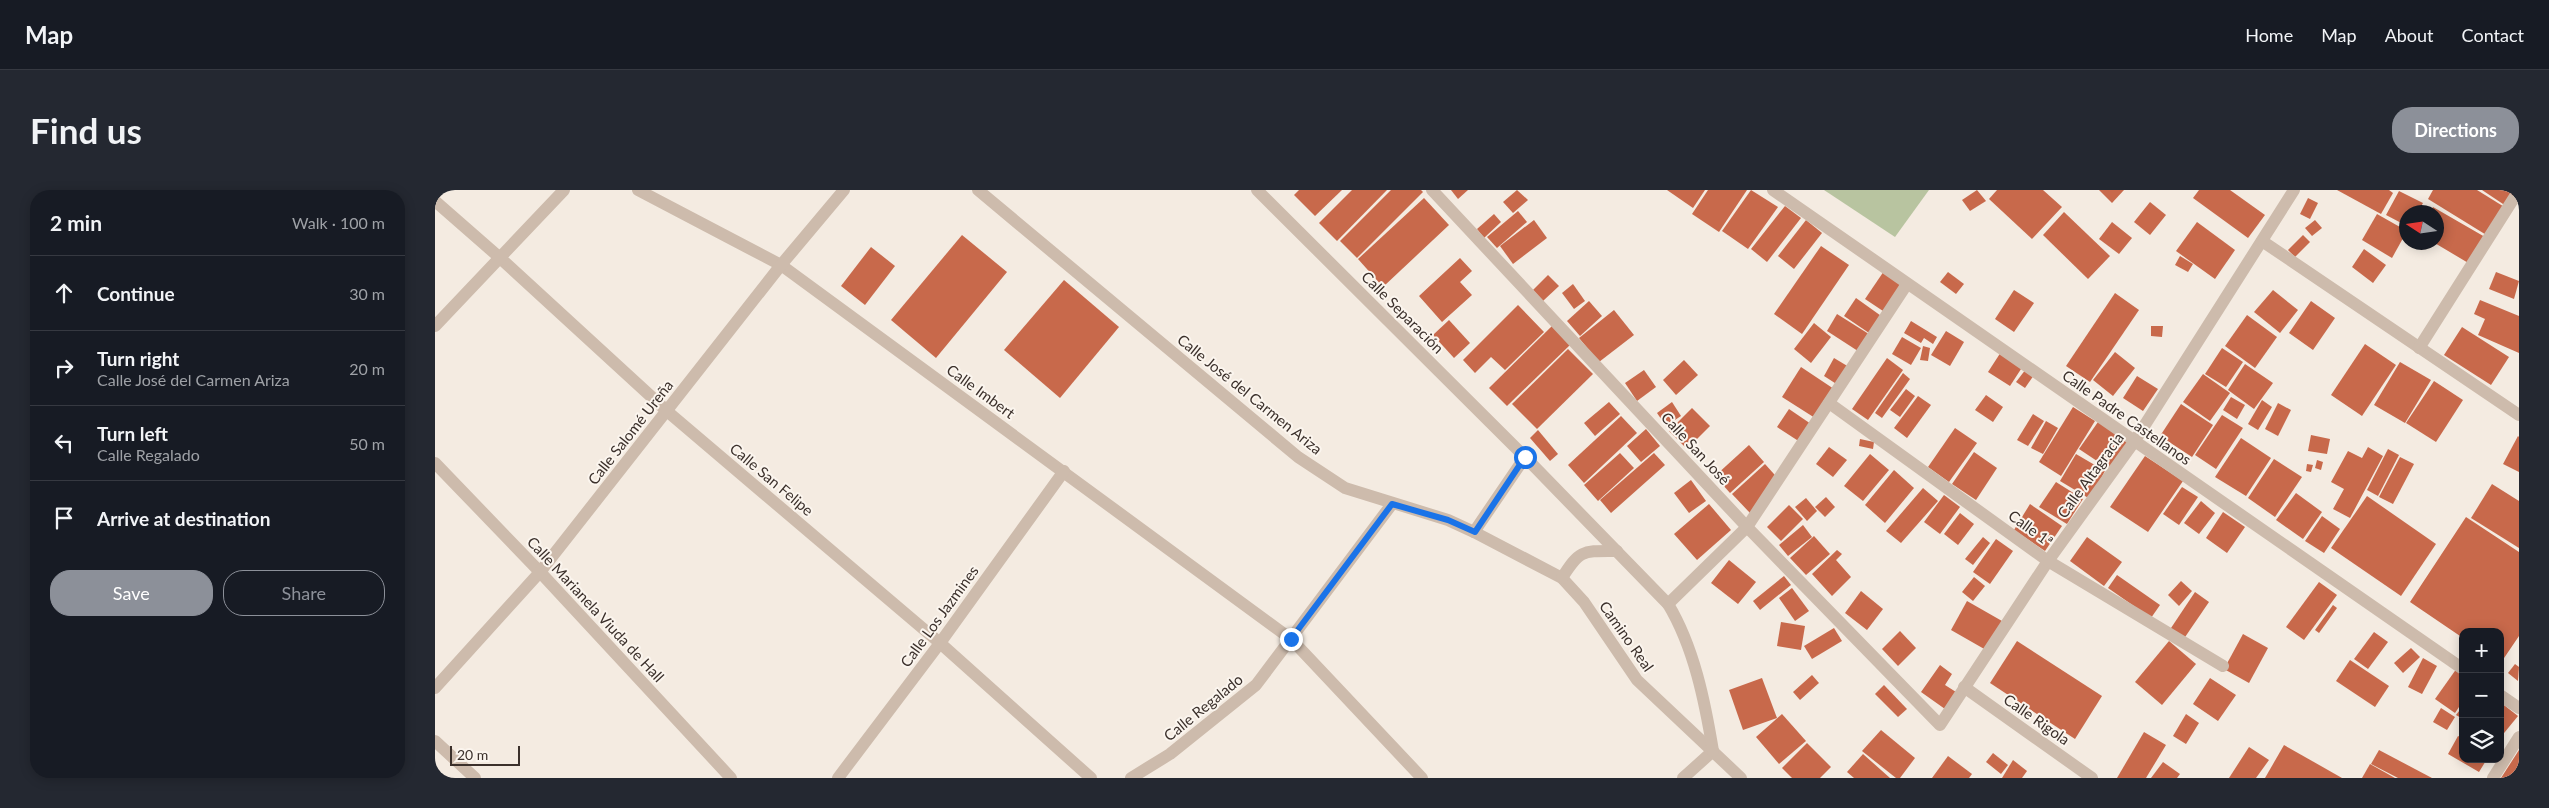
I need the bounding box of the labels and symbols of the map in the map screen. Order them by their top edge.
north arrow [2399,205,2444,250]
street label: Calle Separación [1358,267,1448,357]
street label: Calle José del Carmen Ariza [1174,330,1326,458]
street label: Calle Imbert [943,360,1019,422]
street label: Calle Padre Castellanos [2059,366,2195,468]
street label: Calle Salomé Ureña [584,376,676,488]
street label: Calle San José [1658,408,1734,488]
street label: Calle Altagracia [2053,429,2127,521]
street label: Calle San Felipe [727,439,817,519]
route start [1514,446,1537,469]
street label: Calle 1ª [2005,506,2057,550]
street label: Calle Marianela Viuda de Hall [524,533,668,685]
street label: Calle Los Jazmines [896,562,982,670]
street label: Camino Real [1596,597,1658,675]
route end [1280,628,1303,651]
street label: Calle Regalado [1160,670,1246,744]
street label: Calle Rigola [2001,690,2073,748]
scale bar [450,743,520,766]

